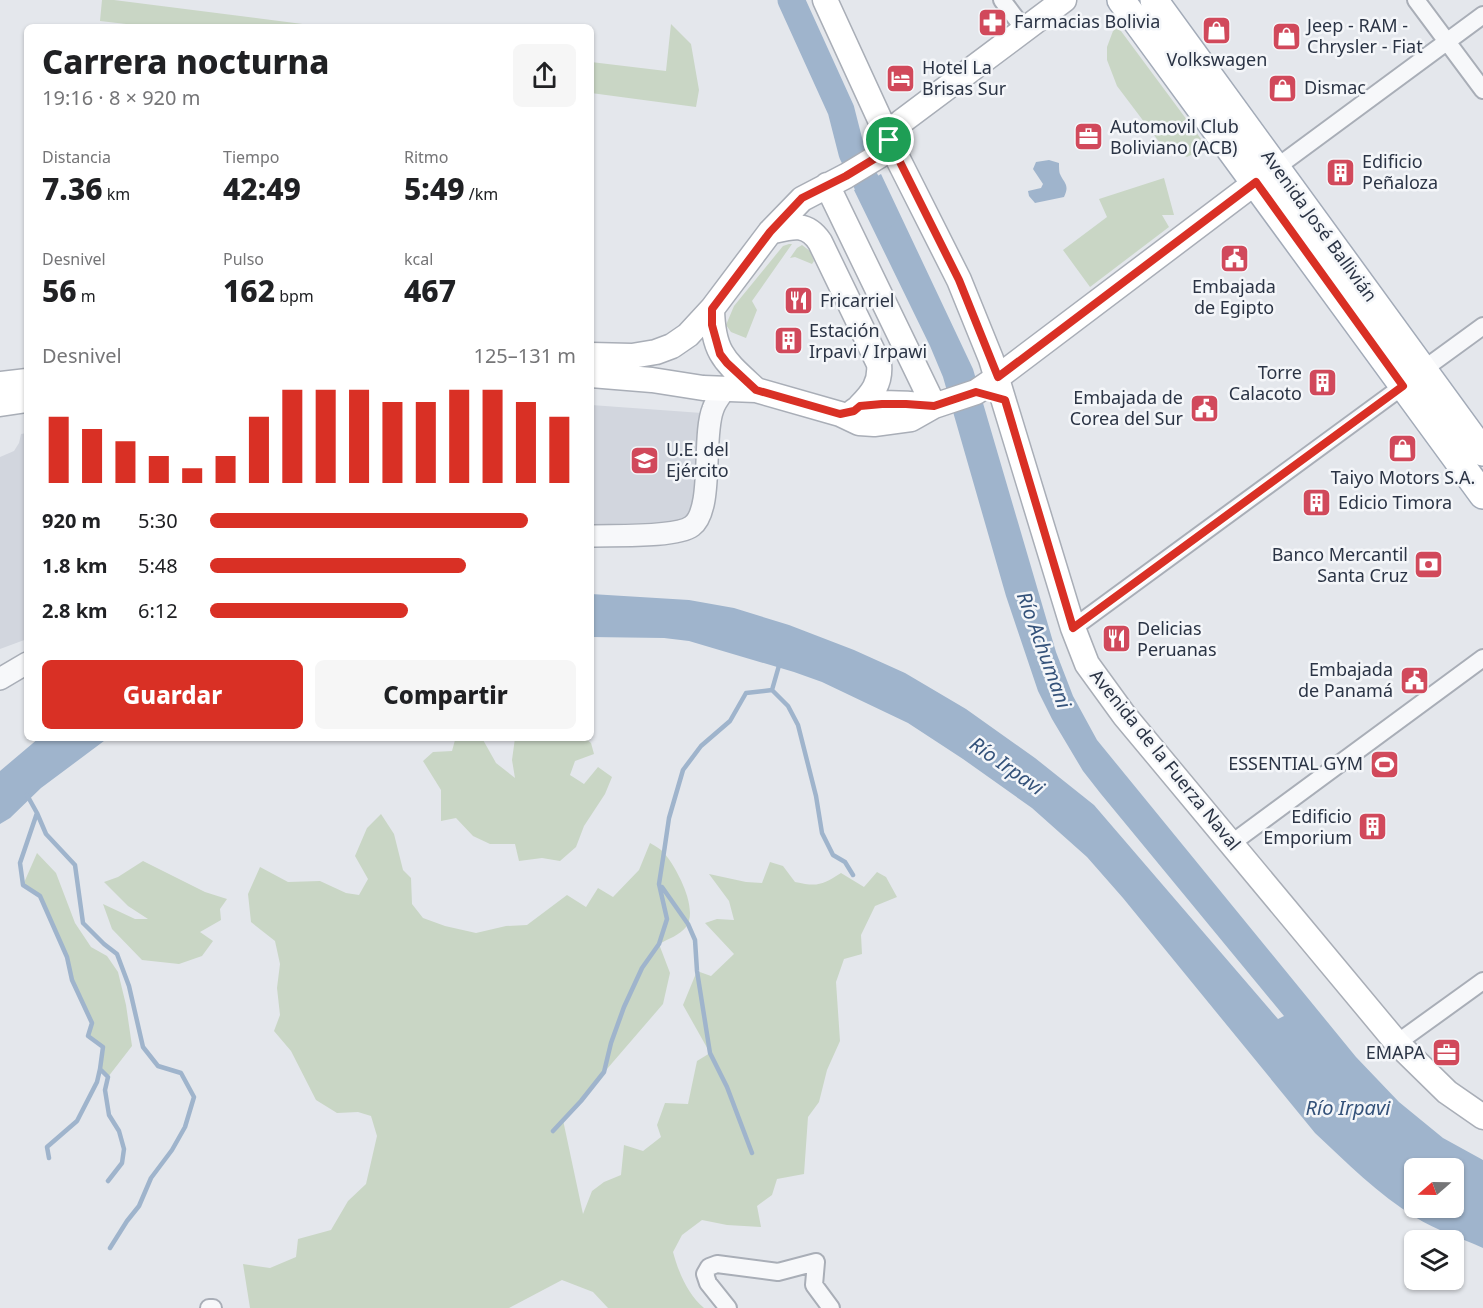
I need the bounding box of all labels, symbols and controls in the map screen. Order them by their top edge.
pharmacy icon: Farmacias Bolivia [977,6,1009,38]
place label: Farmacias Bolivia [1014,9,1160,33]
place label: Jeep - RAM - Chrysler - Fiat [1305,13,1423,58]
shop icon: Volkswagen [1201,15,1233,47]
shop icon: Jeep - RAM - Chrysler - Fiat [1270,20,1302,52]
text: Carrera nocturna [42,39,329,84]
button: share [513,44,576,107]
place label: Volkswagen [1167,47,1267,71]
place label: Hotel La Brisas Sur [922,55,1007,100]
hotel icon: Hotel La Brisas Sur [885,62,917,94]
shop icon: Dismac [1267,72,1299,104]
place label: Dismac [1304,75,1366,99]
text: 19:16 · 8 × 920 m [42,84,200,111]
pin [863,114,914,165]
place label: Automovil Club Boliviano (ACB) [1110,114,1239,159]
office icon: Automovil Club Boliviano (ACB) [1073,121,1105,153]
icon: arrive [872,123,905,156]
street label: Avenida José Ballivián [1256,145,1383,306]
text: Distancia [42,146,111,168]
text: Tiempo [223,146,280,168]
text: Ritmo [404,146,449,168]
place label: Edificio Peñaloza [1362,149,1438,194]
building icon: Edificio Peñaloza [1325,156,1357,188]
text: 7.36 [42,168,103,209]
text: 42:49 [223,168,301,209]
text: 5:49 [404,168,465,209]
text: km [103,183,130,205]
text: /km [465,183,498,205]
public building icon: Embajada de Egipto [1218,242,1250,274]
text: Desnivel [42,248,106,270]
text: Pulso [223,248,264,270]
text: kcal [404,248,433,270]
text: 56 [42,270,77,311]
text: 162 [223,270,275,311]
text: 467 [404,270,456,311]
place label: Embajada de Egipto [1192,274,1276,319]
text: m [77,285,96,307]
text: bpm [275,285,314,307]
restaurant icon: Fricarriel [783,285,815,317]
place label: Fricarriel [820,288,894,312]
place label: Estación Irpavi / Irpawi [809,318,927,363]
building icon: Estación Irpavi / Irpawi [772,325,804,357]
text: Desnivel [42,342,122,369]
text: 125–131 m [473,342,576,369]
place label: Torre Calacoto [1229,360,1302,405]
building icon: Torre Calacoto [1307,367,1339,399]
place label: Embajada de Corea del Sur [1070,385,1184,430]
public building icon: Embajada de Corea del Sur [1188,392,1220,424]
shop icon: Taiyo Motors S.A. [1387,433,1419,465]
place label: U.E. del Ejército [666,437,729,482]
school or university icon: U.E. del Ejército [629,444,661,476]
place label: Taiyo Motors S.A. [1331,465,1475,489]
building icon: Edicio Timora [1301,487,1333,519]
place label: Edicio Timora [1338,490,1452,514]
text: 920 m [42,507,101,534]
text: 5:30 [138,507,178,534]
place label: Banco Mercantil Santa Cruz [1272,542,1408,587]
bank icon: Banco Mercantil Santa Cruz [1413,549,1445,581]
text: 1.8 km [42,552,108,579]
text: 5:48 [138,552,178,579]
water label: Río Achumani [1011,588,1078,713]
text: 2.8 km [42,597,108,624]
text: 6:12 [138,597,178,624]
place label: Delicias Peruanas [1137,616,1217,661]
restaurant icon: Delicias Peruanas [1100,623,1132,655]
place label: Embajada de Panamá [1298,657,1393,702]
button: Guardar [42,660,303,729]
button: Compartir [315,660,576,729]
street label: Avenida de la Fuerza Naval [1085,664,1246,855]
public building icon: Embajada de Panamá [1398,664,1430,696]
water label: Río Irpavi [965,730,1051,801]
sports icon: ESSENTIAL GYM [1368,748,1400,780]
place label: ESSENTIAL GYM [1228,751,1363,775]
place label: Edificio Emporium [1263,804,1352,849]
building icon: Edificio Emporium [1357,811,1389,843]
office icon: EMAPA [1430,1037,1462,1069]
place label: EMAPA [1366,1040,1425,1064]
water label: Río Irpavi [1306,1094,1391,1121]
north arrow [1404,1158,1464,1218]
map controls [1404,1158,1464,1290]
button: layers [1404,1230,1464,1290]

